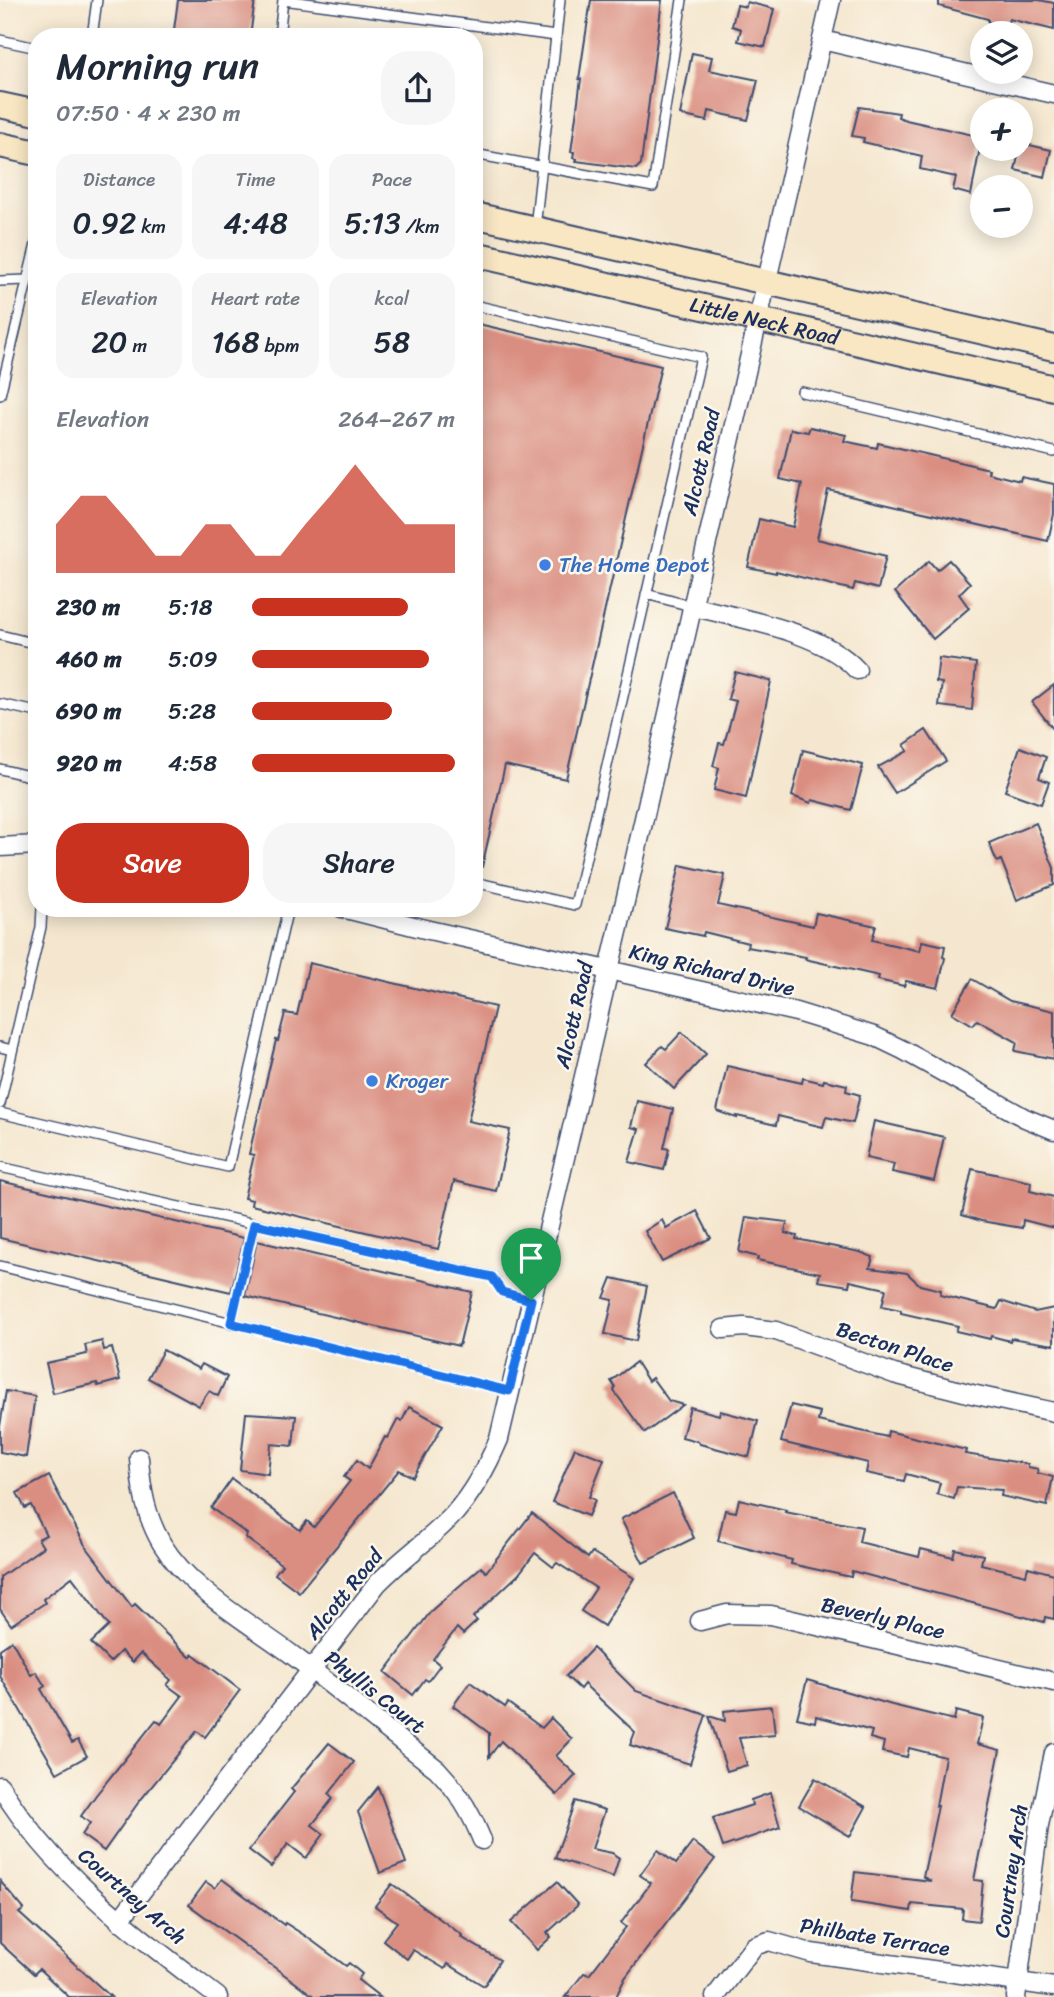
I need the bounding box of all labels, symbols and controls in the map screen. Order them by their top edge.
map controls [970,21,1033,238]
button: layers [970,21,1033,84]
text: Morning run [56,33,259,100]
button: share [381,51,455,125]
text: 07:50 · 4 × 230 m [56,93,241,134]
button: + [970,98,1033,161]
text: Distance [83,163,155,196]
text: Time [235,163,276,196]
text: Pace [372,163,412,196]
button: − [970,175,1033,238]
text: 0.92 [72,196,136,250]
text: 4:48 [223,196,288,250]
text: 5:13 [344,196,401,250]
text: km [136,210,166,243]
text: /km [401,210,440,243]
text: Elevation [81,282,158,315]
text: Heart rate [211,282,300,315]
text: kcal [375,282,409,315]
street label: Little Neck Road [686,285,845,357]
text: 20 [91,315,128,369]
text: 168 [211,315,259,369]
text: 58 [374,315,410,369]
text: m [128,329,147,362]
text: bpm [259,329,299,362]
text: Elevation [56,399,149,440]
text: 264–267 m [338,399,455,440]
street label: Alcott Road [670,403,732,520]
place label: The Home Depot [559,546,709,584]
marker: The Home Depot [537,557,553,573]
text: 230 m [56,587,120,628]
text: 5:18 [168,587,213,628]
text: 460 m [56,639,122,680]
text: 5:09 [168,639,218,680]
text: 690 m [56,691,121,732]
text: 5:28 [168,691,216,732]
text: 920 m [56,743,122,784]
text: 4:58 [168,743,217,784]
button: Save [56,823,249,903]
button: Share [263,823,455,903]
street label: King Richard Drive [625,932,799,1008]
street label: Alcott Road [543,956,605,1073]
place label: Kroger [386,1062,449,1100]
marker: Kroger [364,1073,380,1089]
pin [501,1228,561,1300]
icon: arrive [512,1239,550,1277]
street label: Becton Place [831,1310,959,1384]
street label: Alcott Road [294,1538,394,1649]
street label: Beverly Place [817,1585,949,1651]
street label: Phyllis Court [316,1640,434,1744]
street label: Courtney Arch [983,1802,1039,1940]
street label: Courtney Arch [69,1838,195,1954]
street label: Philbate Terrace [797,1906,953,1968]

